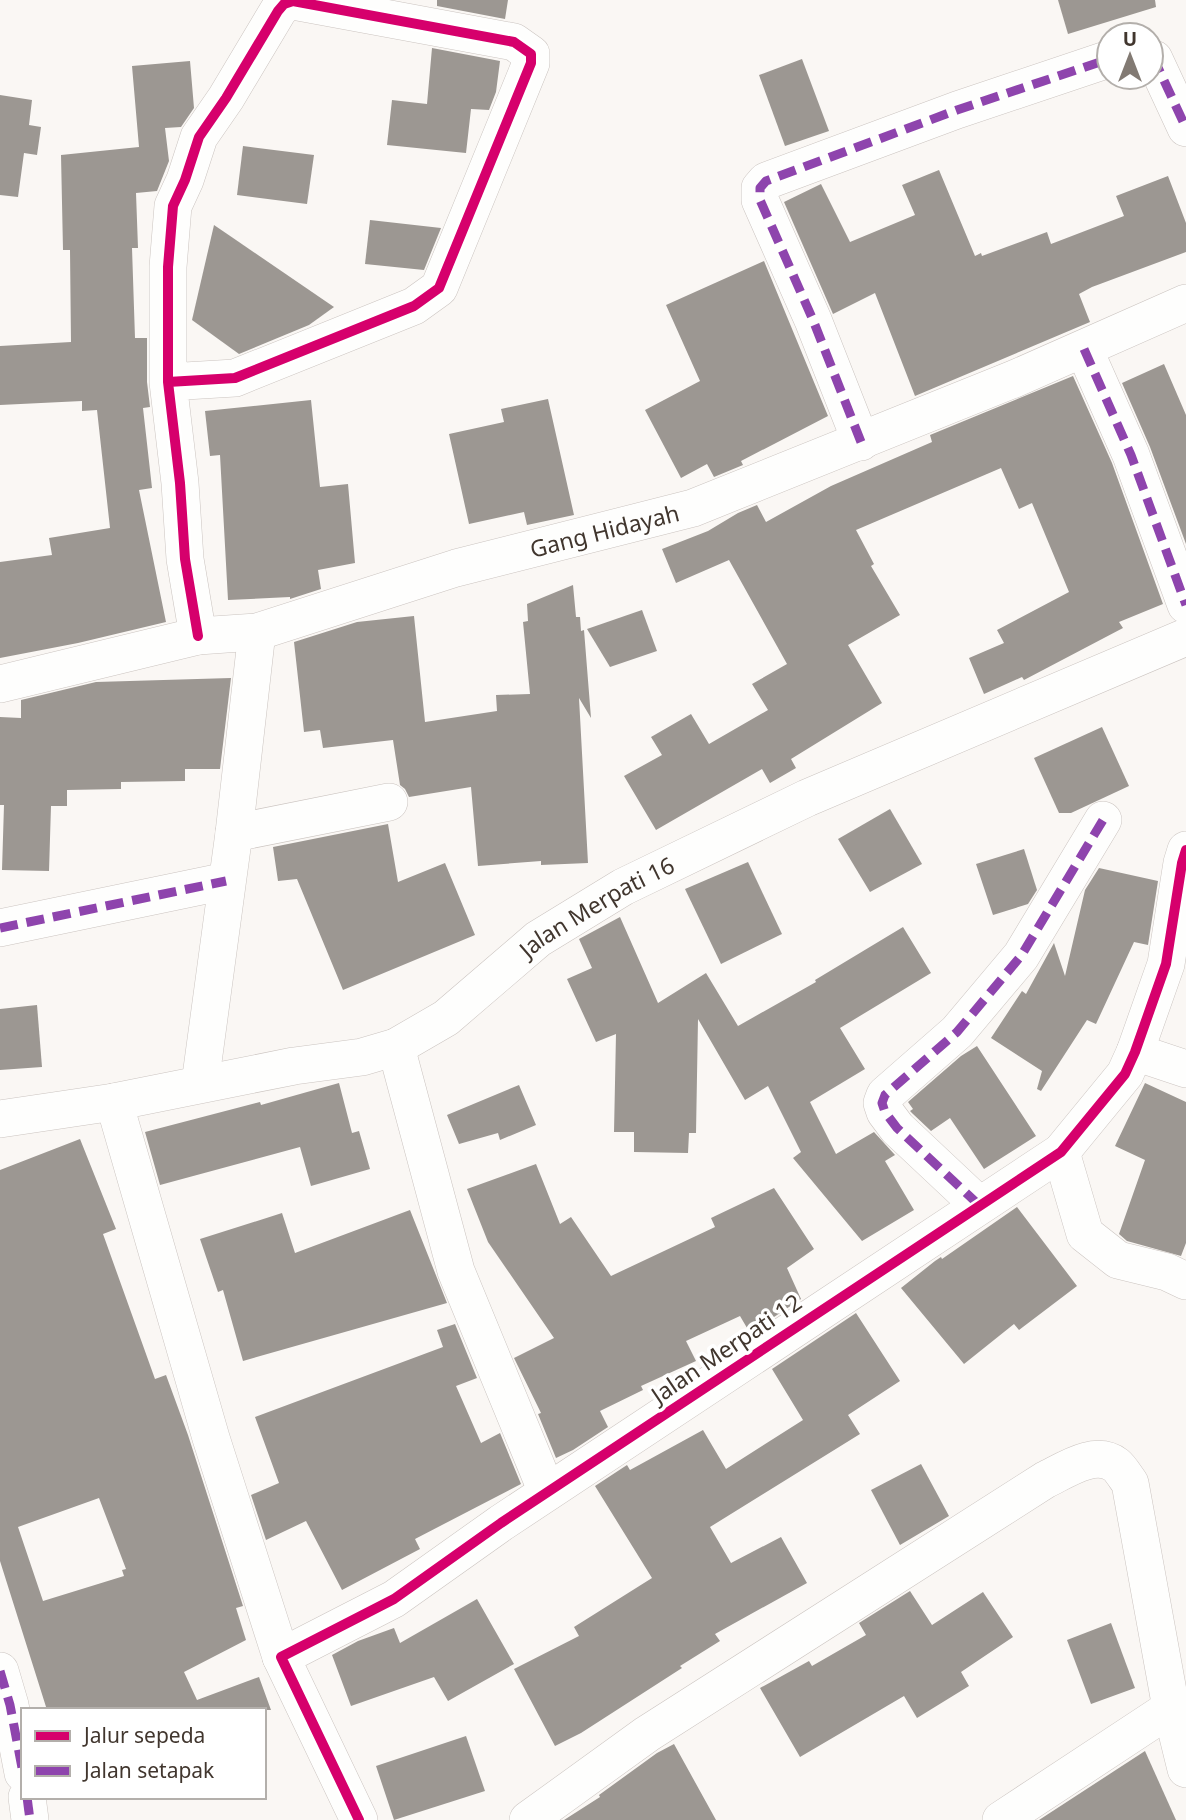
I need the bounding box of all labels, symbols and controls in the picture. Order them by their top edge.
north arrow [1095,21,1165,91]
text: U [1123,26,1137,52]
street label: Gang Hidayah [526,496,682,565]
street label: Jalan Merpati 16 [510,849,680,966]
street label: Jalan Merpati 12 [643,1286,808,1411]
legend [21,1708,266,1799]
text: Jalur sepeda [82,1721,205,1749]
text: Jalan setapak [82,1756,215,1784]

